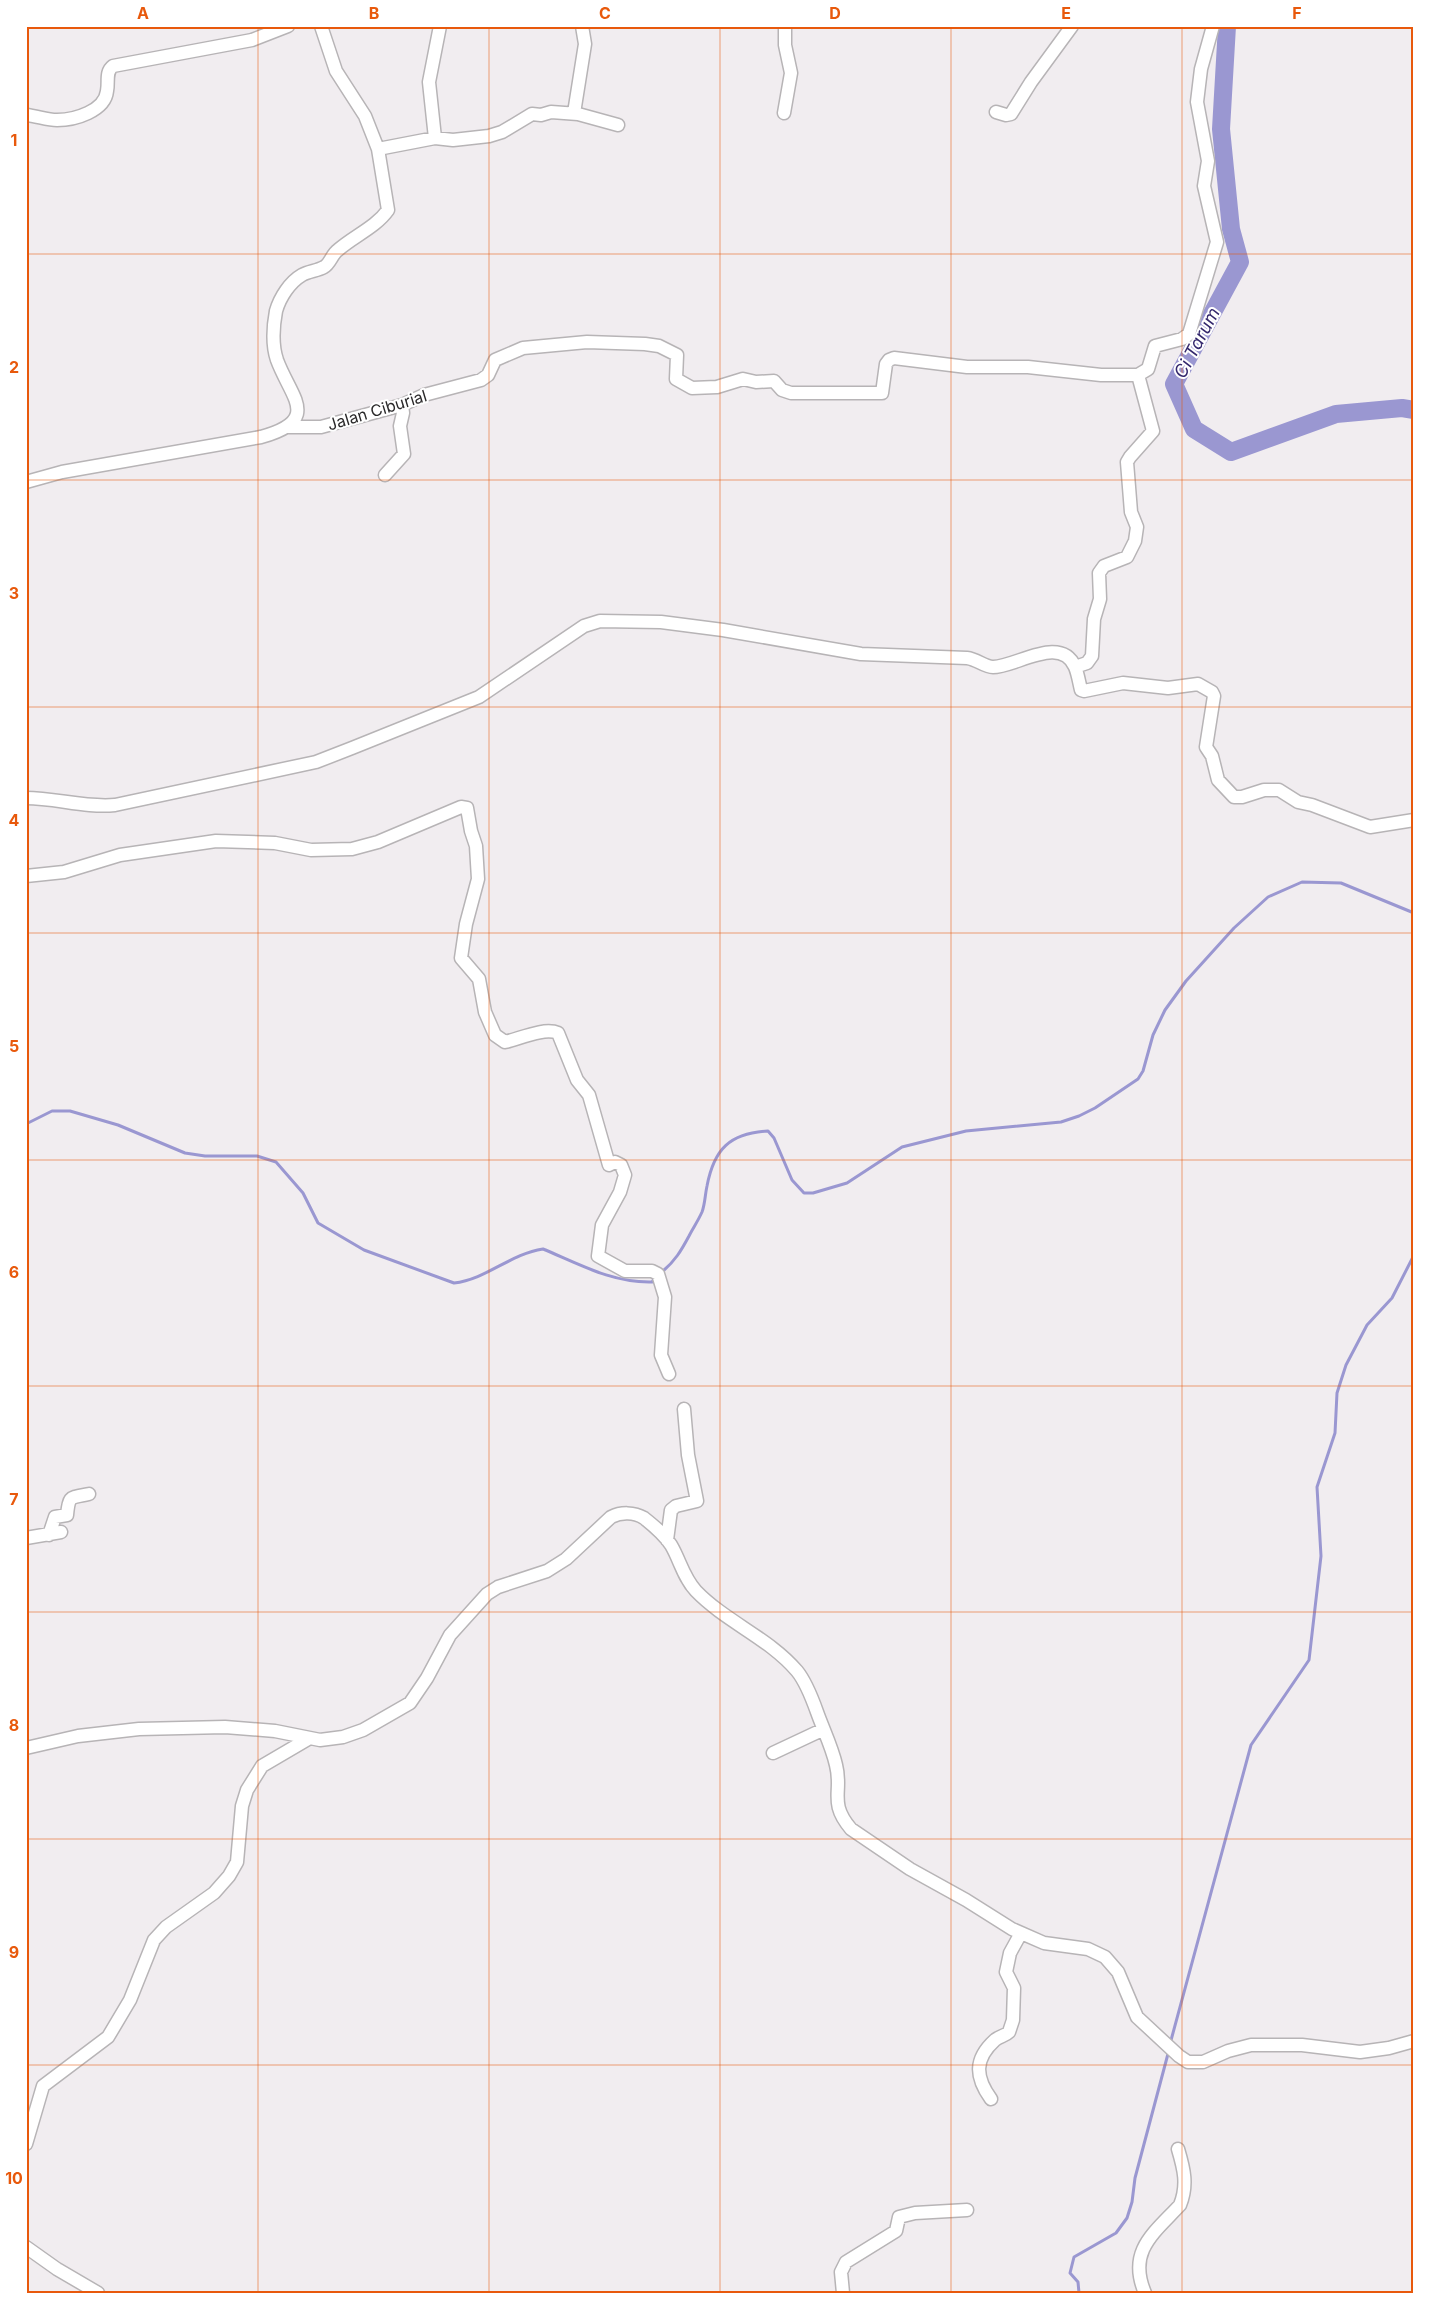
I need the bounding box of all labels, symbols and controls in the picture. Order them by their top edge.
text: A [137,3,149,23]
text: B [369,3,379,23]
text: C [599,3,611,23]
text: D [829,3,841,23]
text: E [1061,3,1071,23]
text: F [1292,3,1302,23]
text: 1 [11,130,17,150]
water label: Ci Tarum [1169,304,1224,382]
text: 2 [9,357,19,377]
street label: Jalan Ciburial [325,385,429,435]
text: 3 [9,583,19,603]
text: 4 [9,810,20,830]
text: 5 [9,1036,19,1056]
text: 6 [9,1262,19,1282]
text: 7 [9,1489,19,1509]
text: 8 [9,1715,19,1735]
text: 9 [9,1942,19,1962]
text: 10 [5,2168,23,2188]

